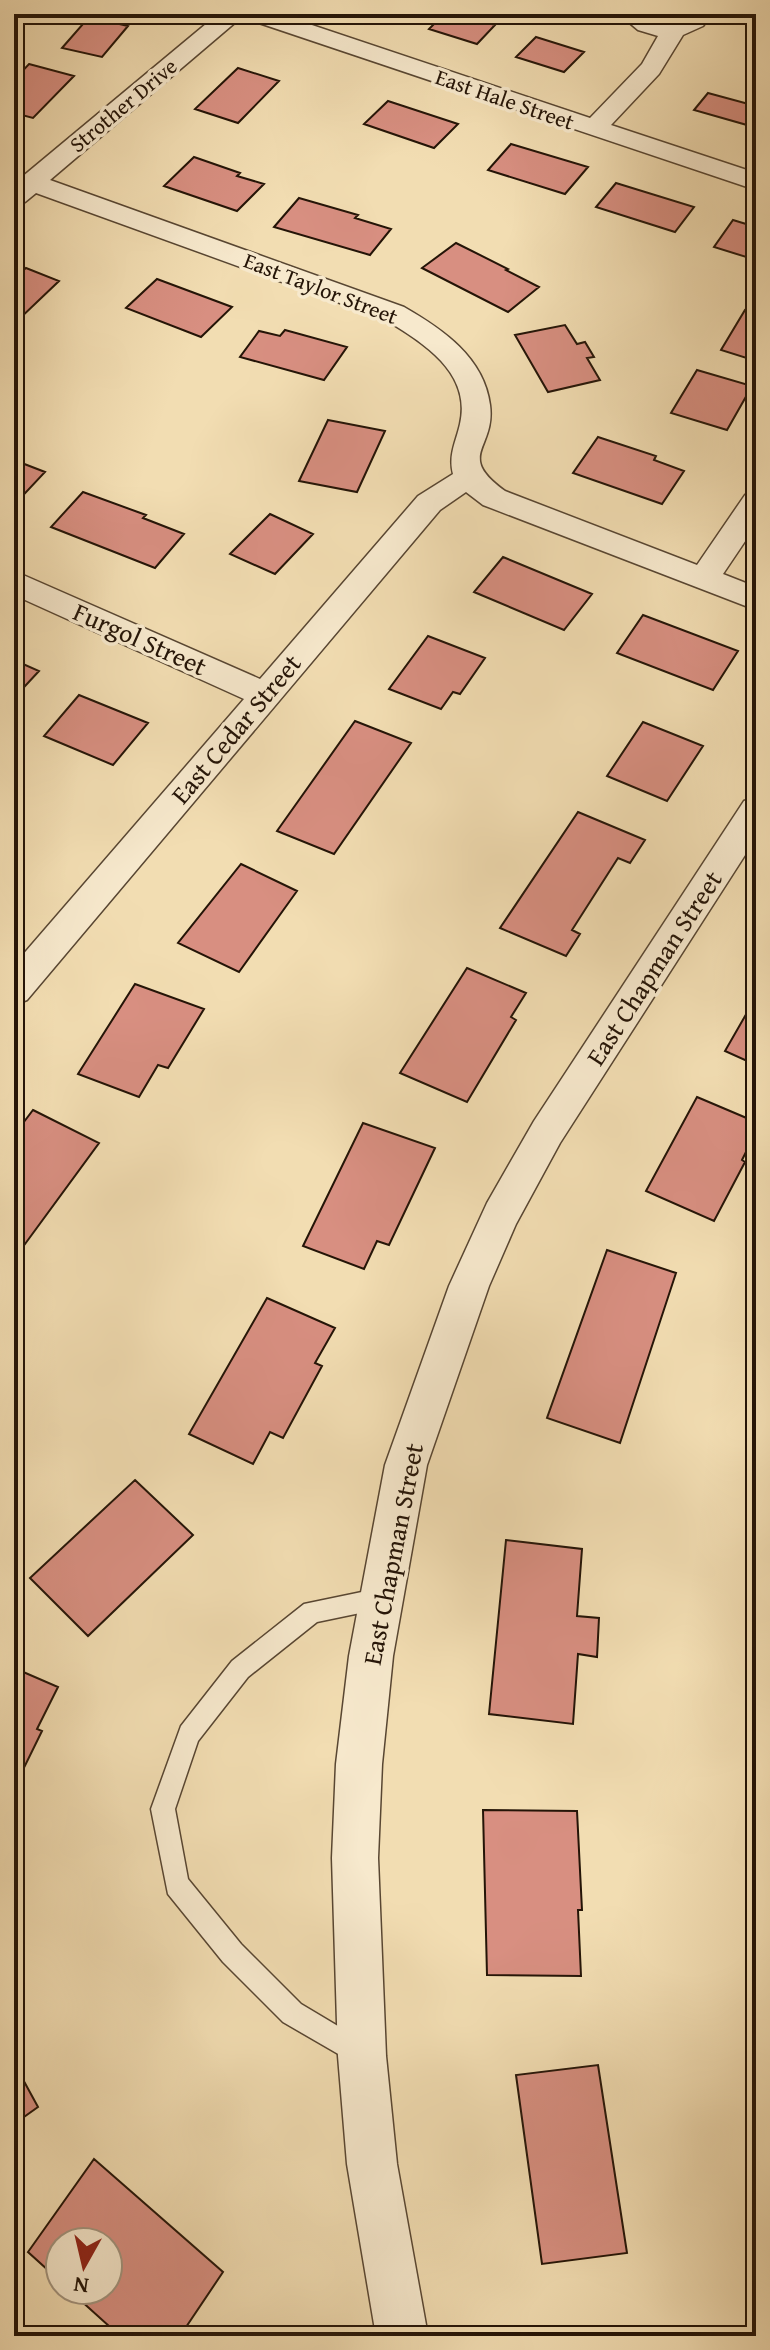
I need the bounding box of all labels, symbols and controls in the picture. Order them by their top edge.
street label: Strother Drive [62,50,184,160]
street label: East Hale Street [431,60,579,138]
street label: East Taylor Street [239,244,403,332]
street label: Furgol Street [67,592,213,685]
street label: East Cedar Street [161,645,310,812]
street label: East Chapman Street [576,863,731,1073]
street label: East Chapman Street [352,1440,433,1668]
north arrow [44,2226,124,2306]
text: N [71,2269,91,2303]

